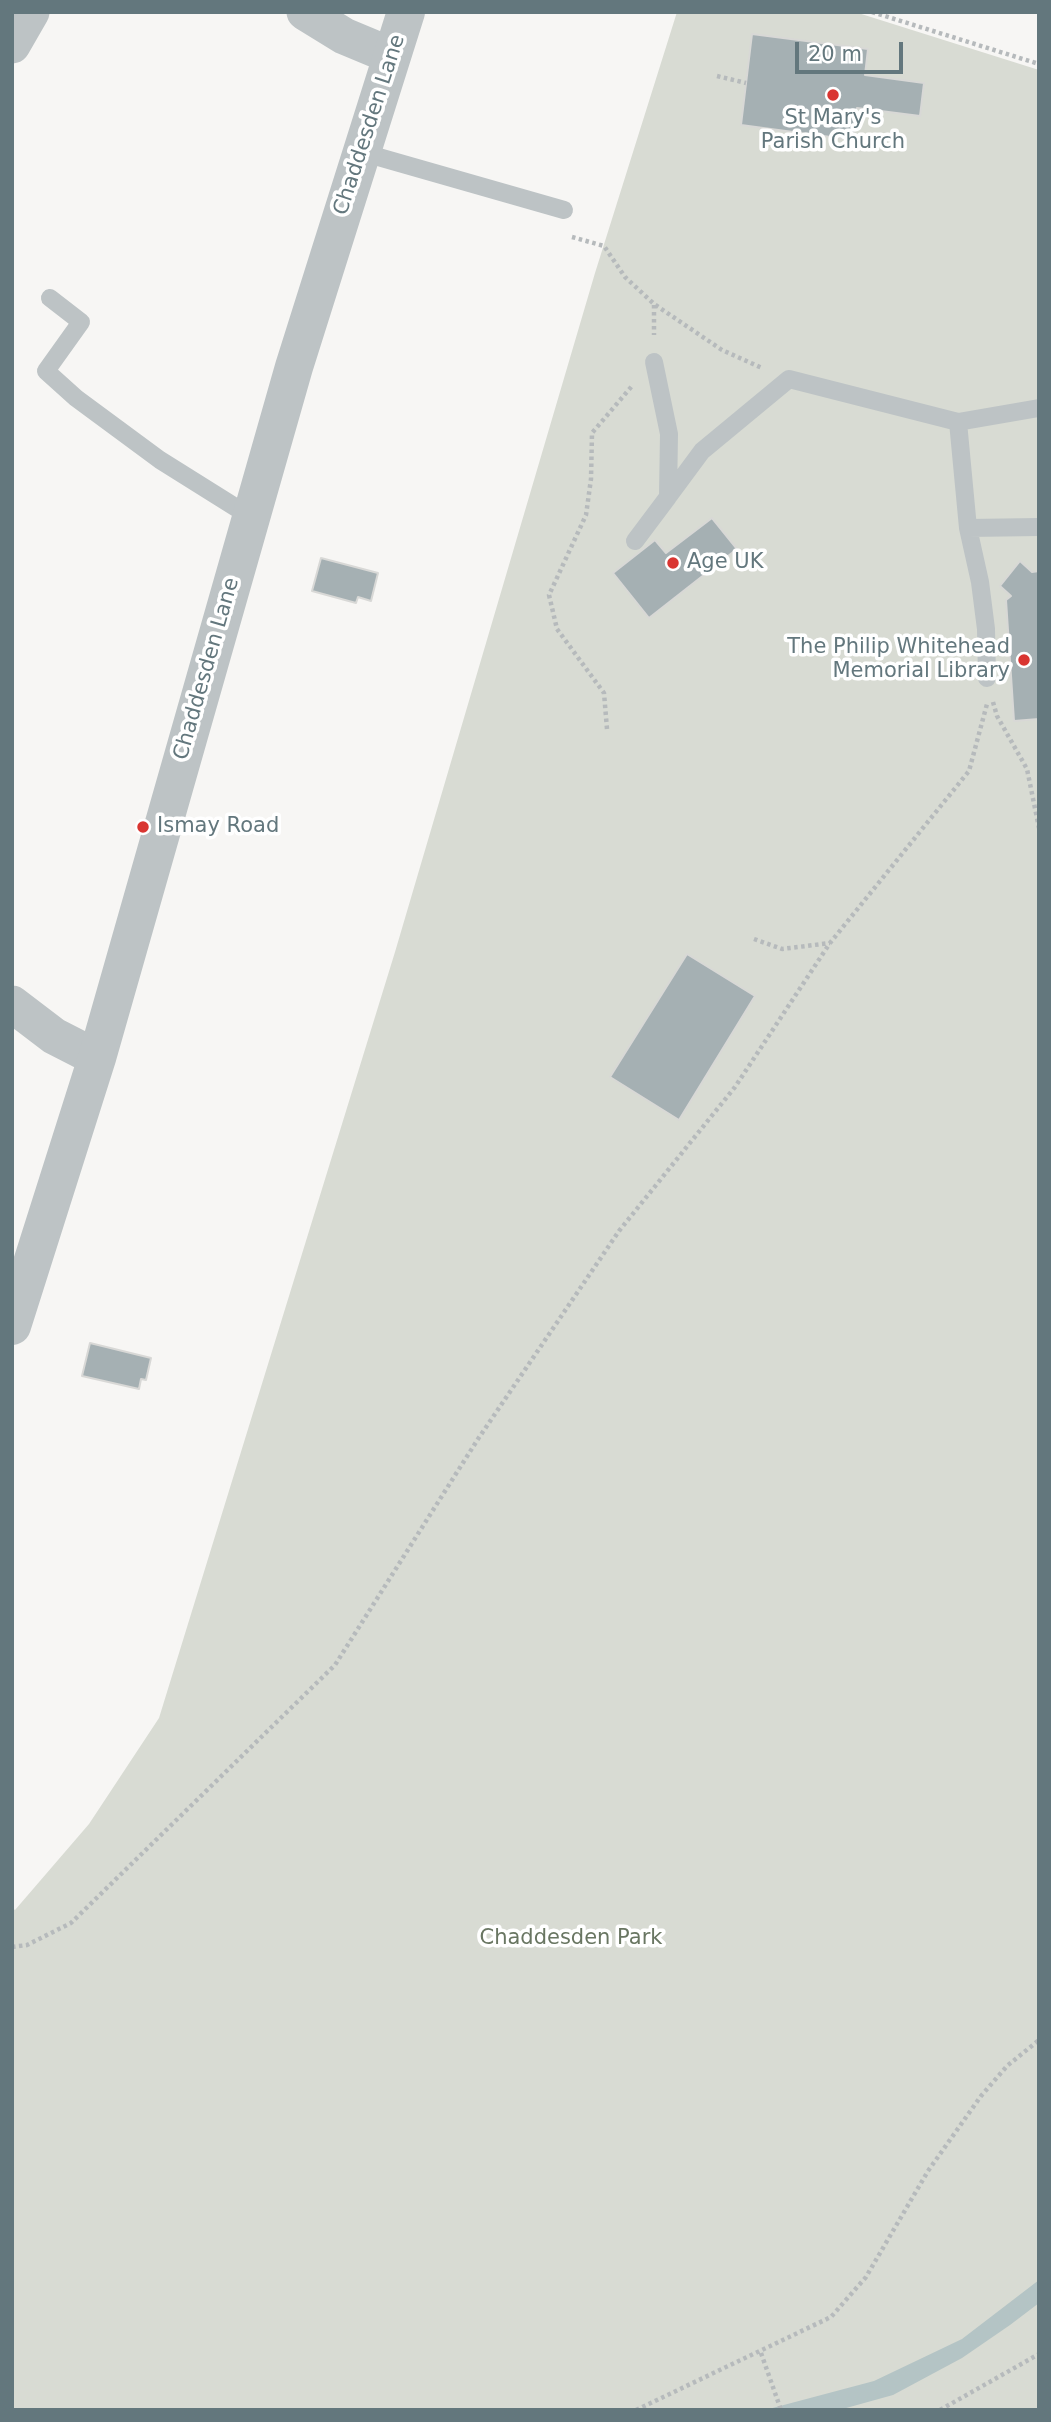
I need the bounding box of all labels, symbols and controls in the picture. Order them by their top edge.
scale bar [799,28,908,72]
street label: Chaddesden Lane [329,32,411,218]
text: 20 m [808,42,862,66]
marker: St Mary's Parish Church [825,87,841,103]
place label: St Mary's Parish Church [761,106,905,156]
place label: Age UK [687,550,763,576]
marker: Age UK [665,555,681,571]
street label: Chaddesden Lane [169,575,245,763]
place label: The Philip Whitehead Memorial Library [787,635,1010,685]
marker: The Philip Whitehead Memorial Library [1016,652,1032,668]
place label: Ismay Road [157,814,279,840]
marker: Ismay Road [135,819,151,835]
park label: Chaddesden Park [480,1926,662,1952]

